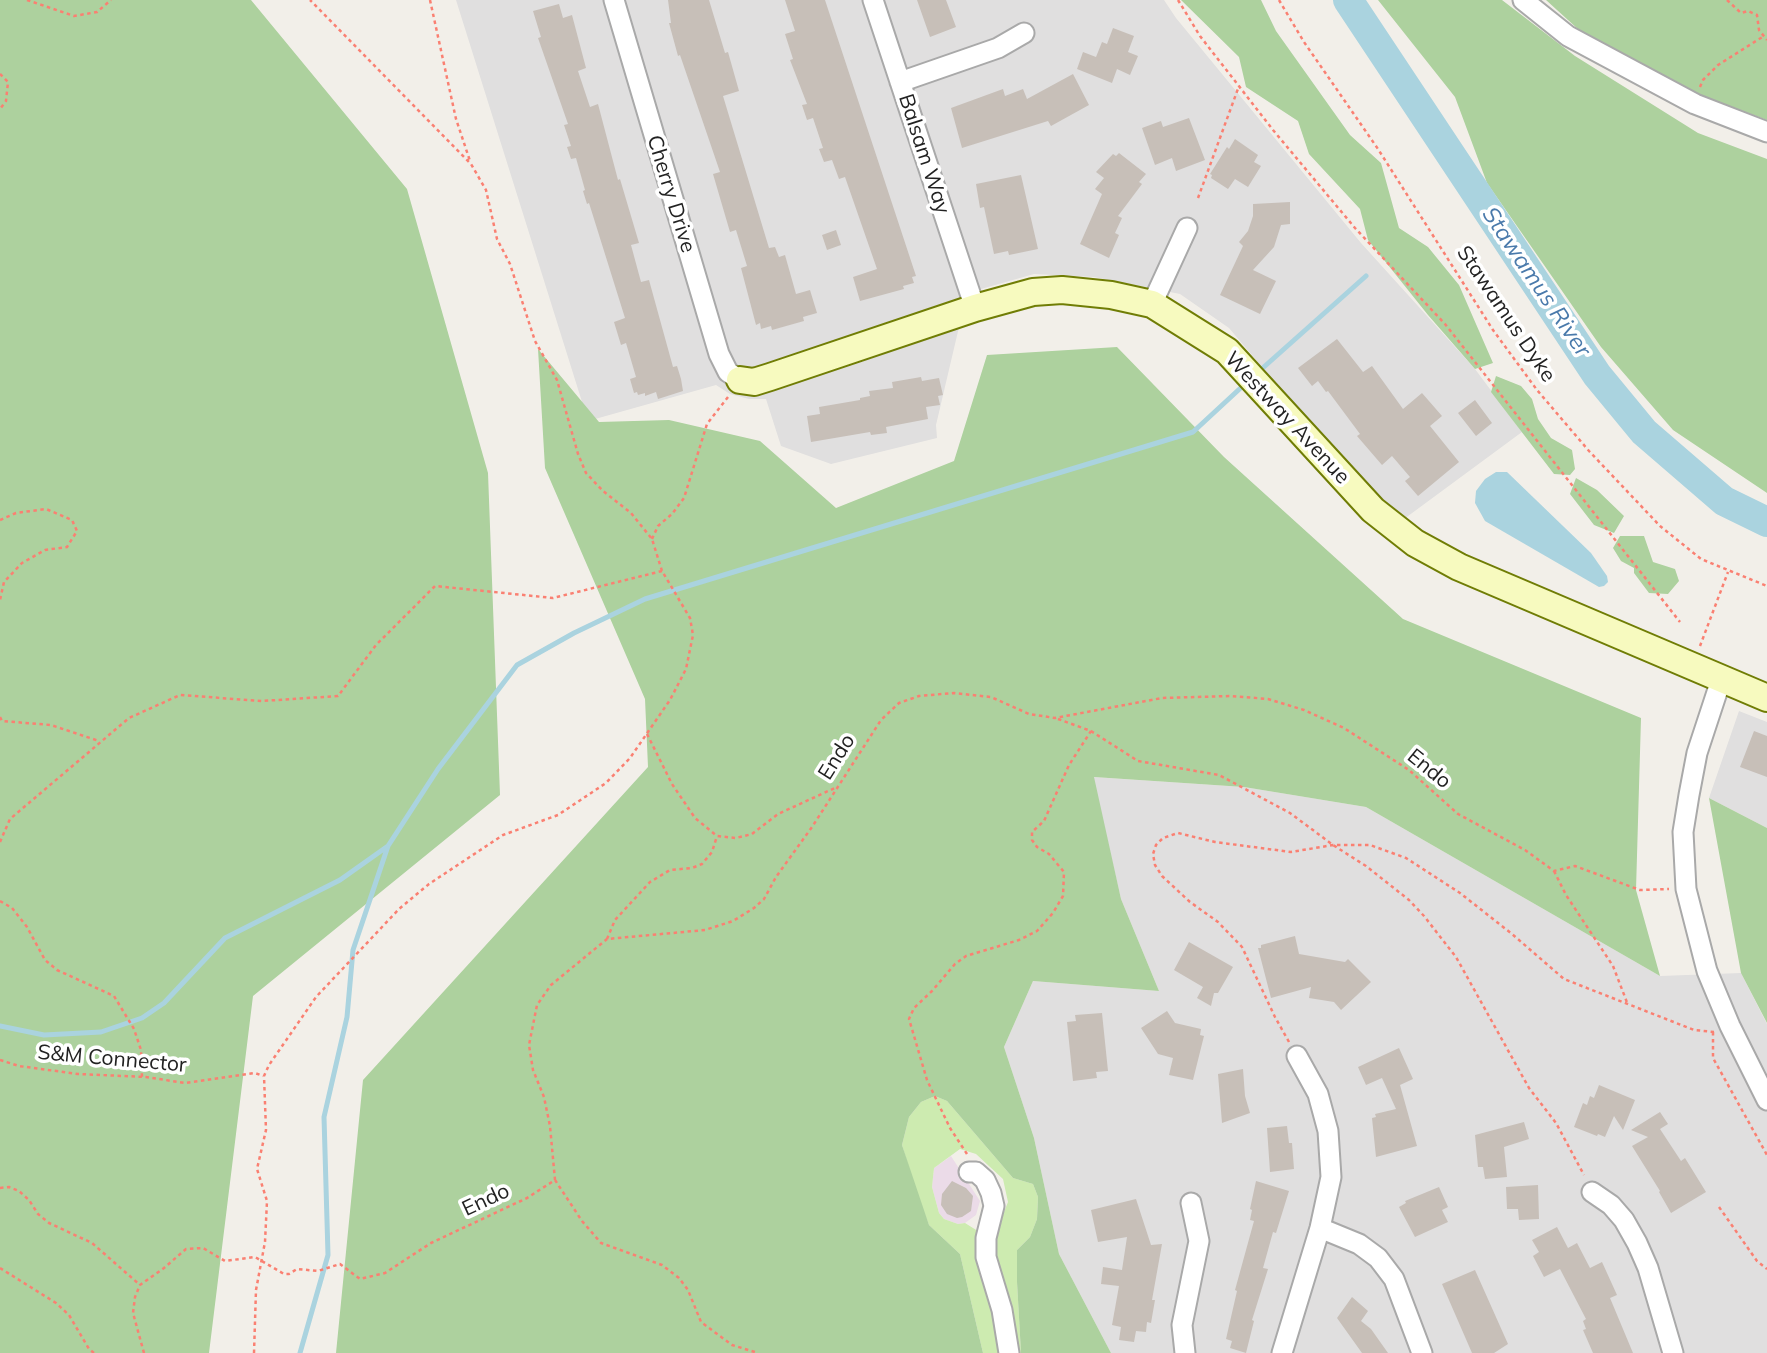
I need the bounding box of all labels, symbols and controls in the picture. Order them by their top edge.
street label: Balsam Way [893,91,955,217]
street label: Cherry Drive [641,132,701,256]
water label: Stawamus River [1476,202,1596,362]
street label: Stawamus Dyke [1451,241,1561,387]
street label: Westway Avenue [1219,347,1355,489]
street label: Endo [813,729,861,785]
street label: Endo [1402,744,1456,794]
street label: S&M Connector [36,1040,188,1078]
street label: Endo [458,1178,514,1222]

